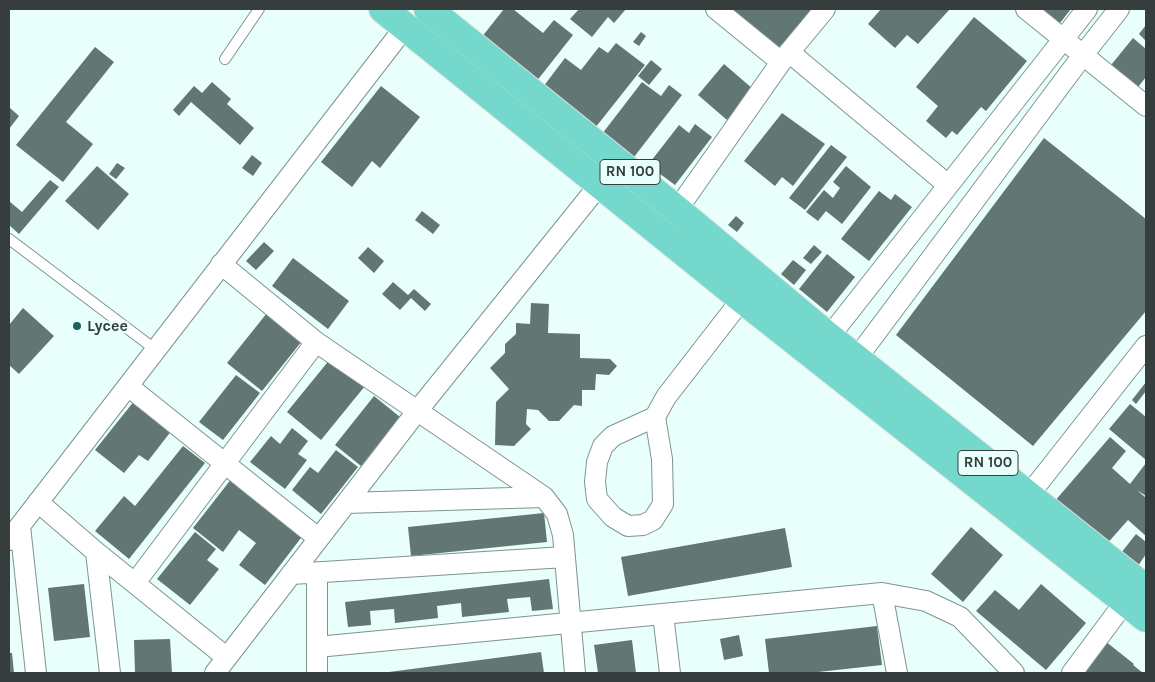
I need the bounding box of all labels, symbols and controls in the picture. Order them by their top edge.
road number: RN 100 [600,160,660,184]
place label: Lycee [87,316,128,336]
marker: Lycee [71,320,83,332]
road number: RN 100 [958,450,1018,476]

